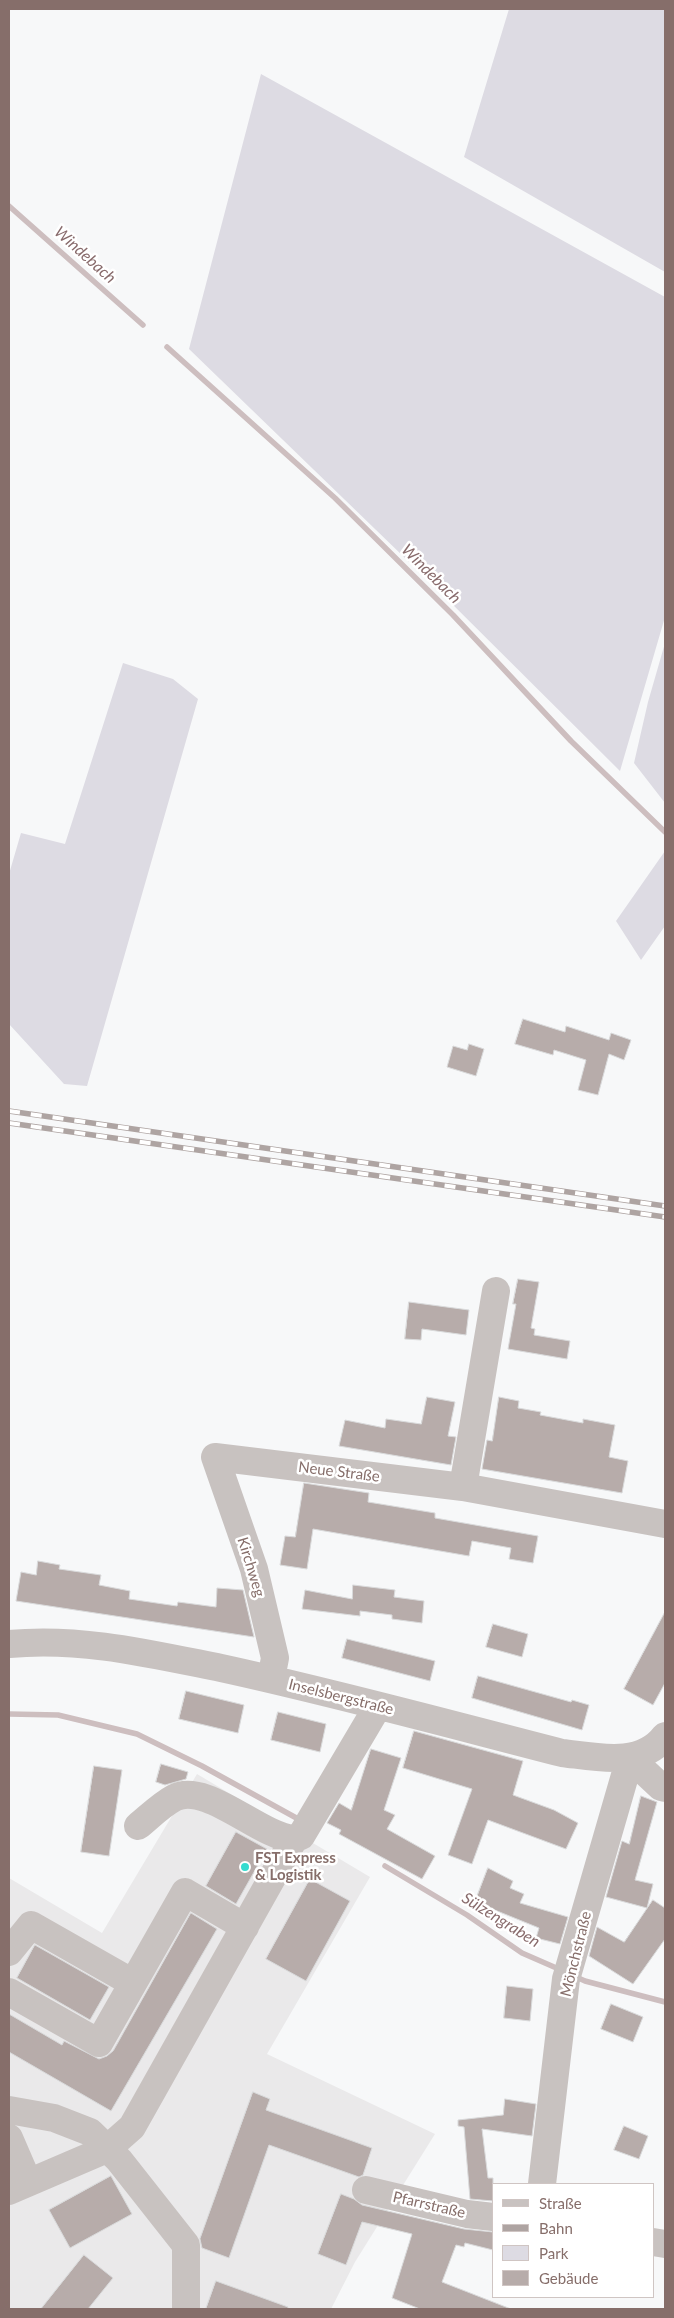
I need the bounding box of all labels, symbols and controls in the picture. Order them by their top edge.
water label: Windebach [50,222,120,288]
water label: Windebach [397,540,465,608]
street label: Neue Straße [297,1458,381,1486]
street label: Kirchweg [233,1535,269,1599]
street label: Inselsbergstraße [287,1675,395,1719]
place label: FST Express & Logistik [255,1849,336,1884]
marker: FST Express & Logistik [239,1861,251,1873]
water label: Sülzengraben [458,1888,544,1952]
street label: Mönchstraße [557,1909,595,1999]
legend [492,2183,654,2298]
street label: Pfarrstraße [391,2188,467,2222]
text: Straße [539,2194,582,2212]
text: Bahn [539,2219,573,2237]
text: Park [539,2244,568,2262]
text: Gebäude [539,2269,598,2287]

